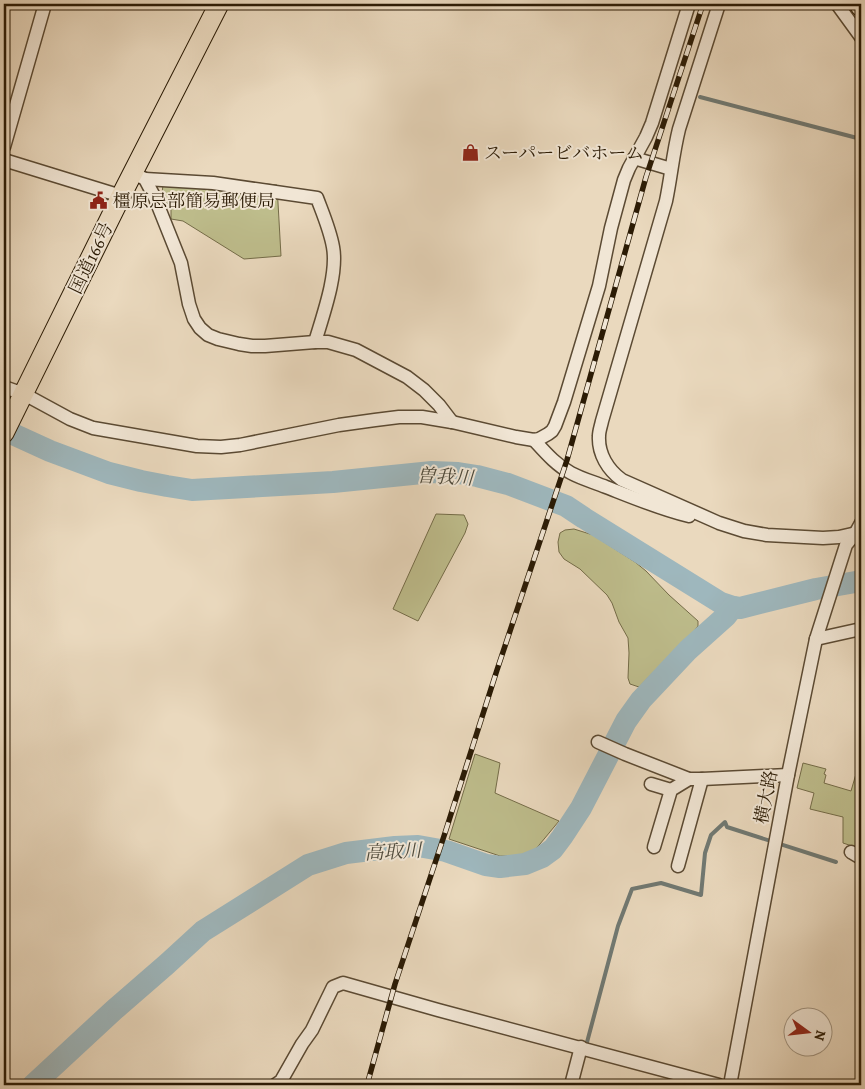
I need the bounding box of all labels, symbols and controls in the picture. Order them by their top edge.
place label: スーパービバホーム [484,141,644,165]
shop icon: スーパービバホーム [460,143,480,163]
place label: 橿原忌部簡易郵便局 [113,189,275,213]
public building icon: 橿原忌部簡易郵便局 [89,191,109,211]
street label: 国道166号 [63,218,119,298]
water label: 曽我川 [416,463,476,492]
street label: 横大路 [749,768,783,826]
water label: 高取川 [364,837,424,866]
north arrow [782,1006,832,1056]
text: N [810,1028,831,1043]

